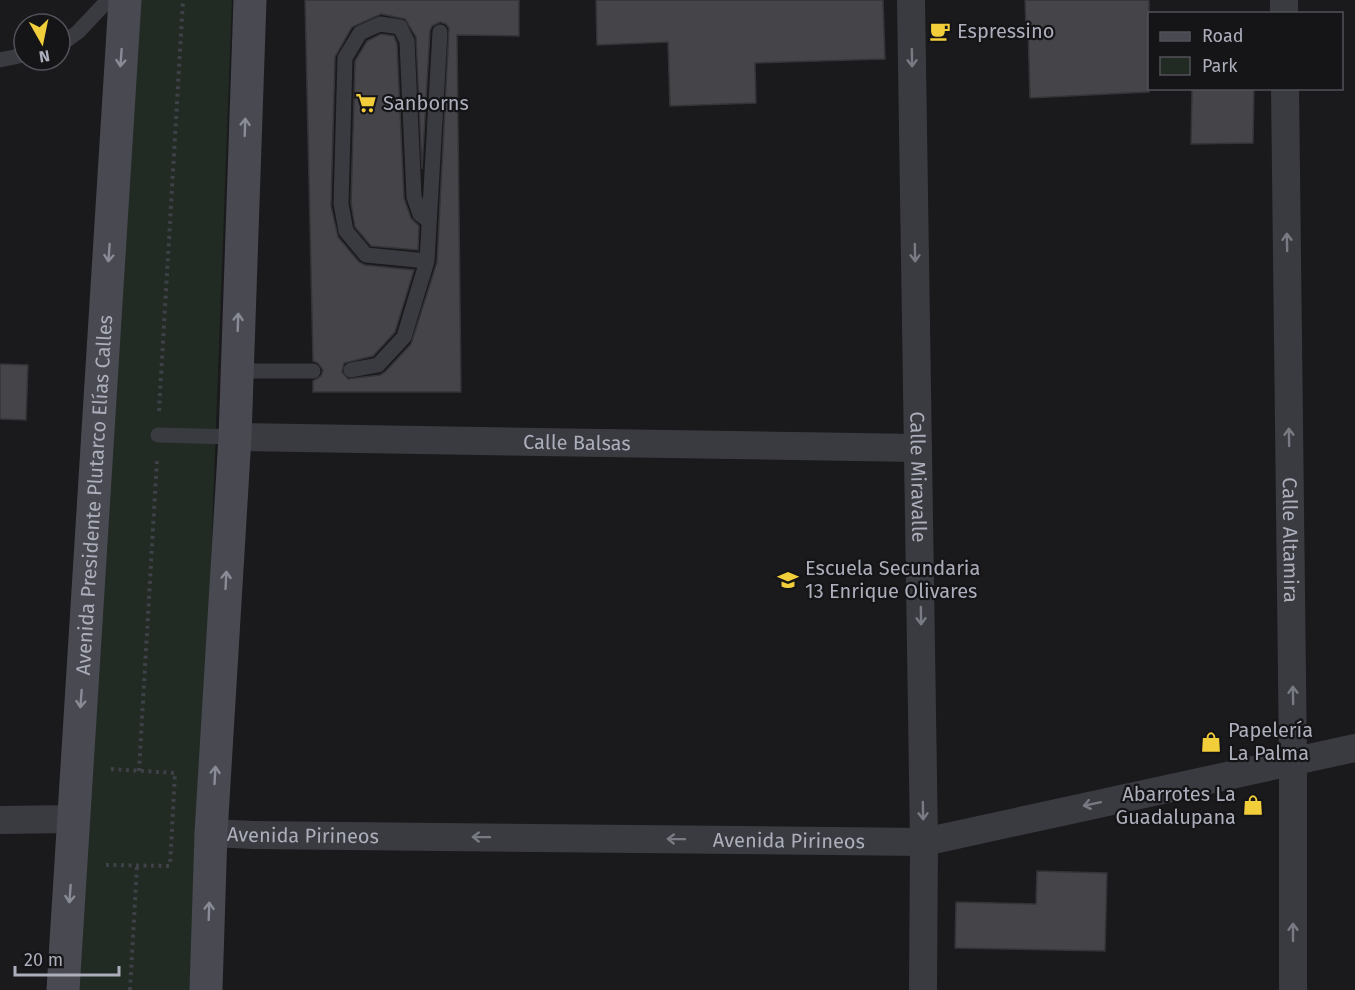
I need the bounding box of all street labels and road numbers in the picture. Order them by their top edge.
street label: Avenida Presidente Plutarco Elías Calles [71,314,117,676]
street label: Calle Miravalle [905,411,931,543]
street label: Calle Balsas [523,430,631,455]
street label: Calle Altamira [1278,477,1303,603]
street label: Avenida Pirineos [226,822,379,848]
street label: Avenida Pirineos [713,828,865,853]

